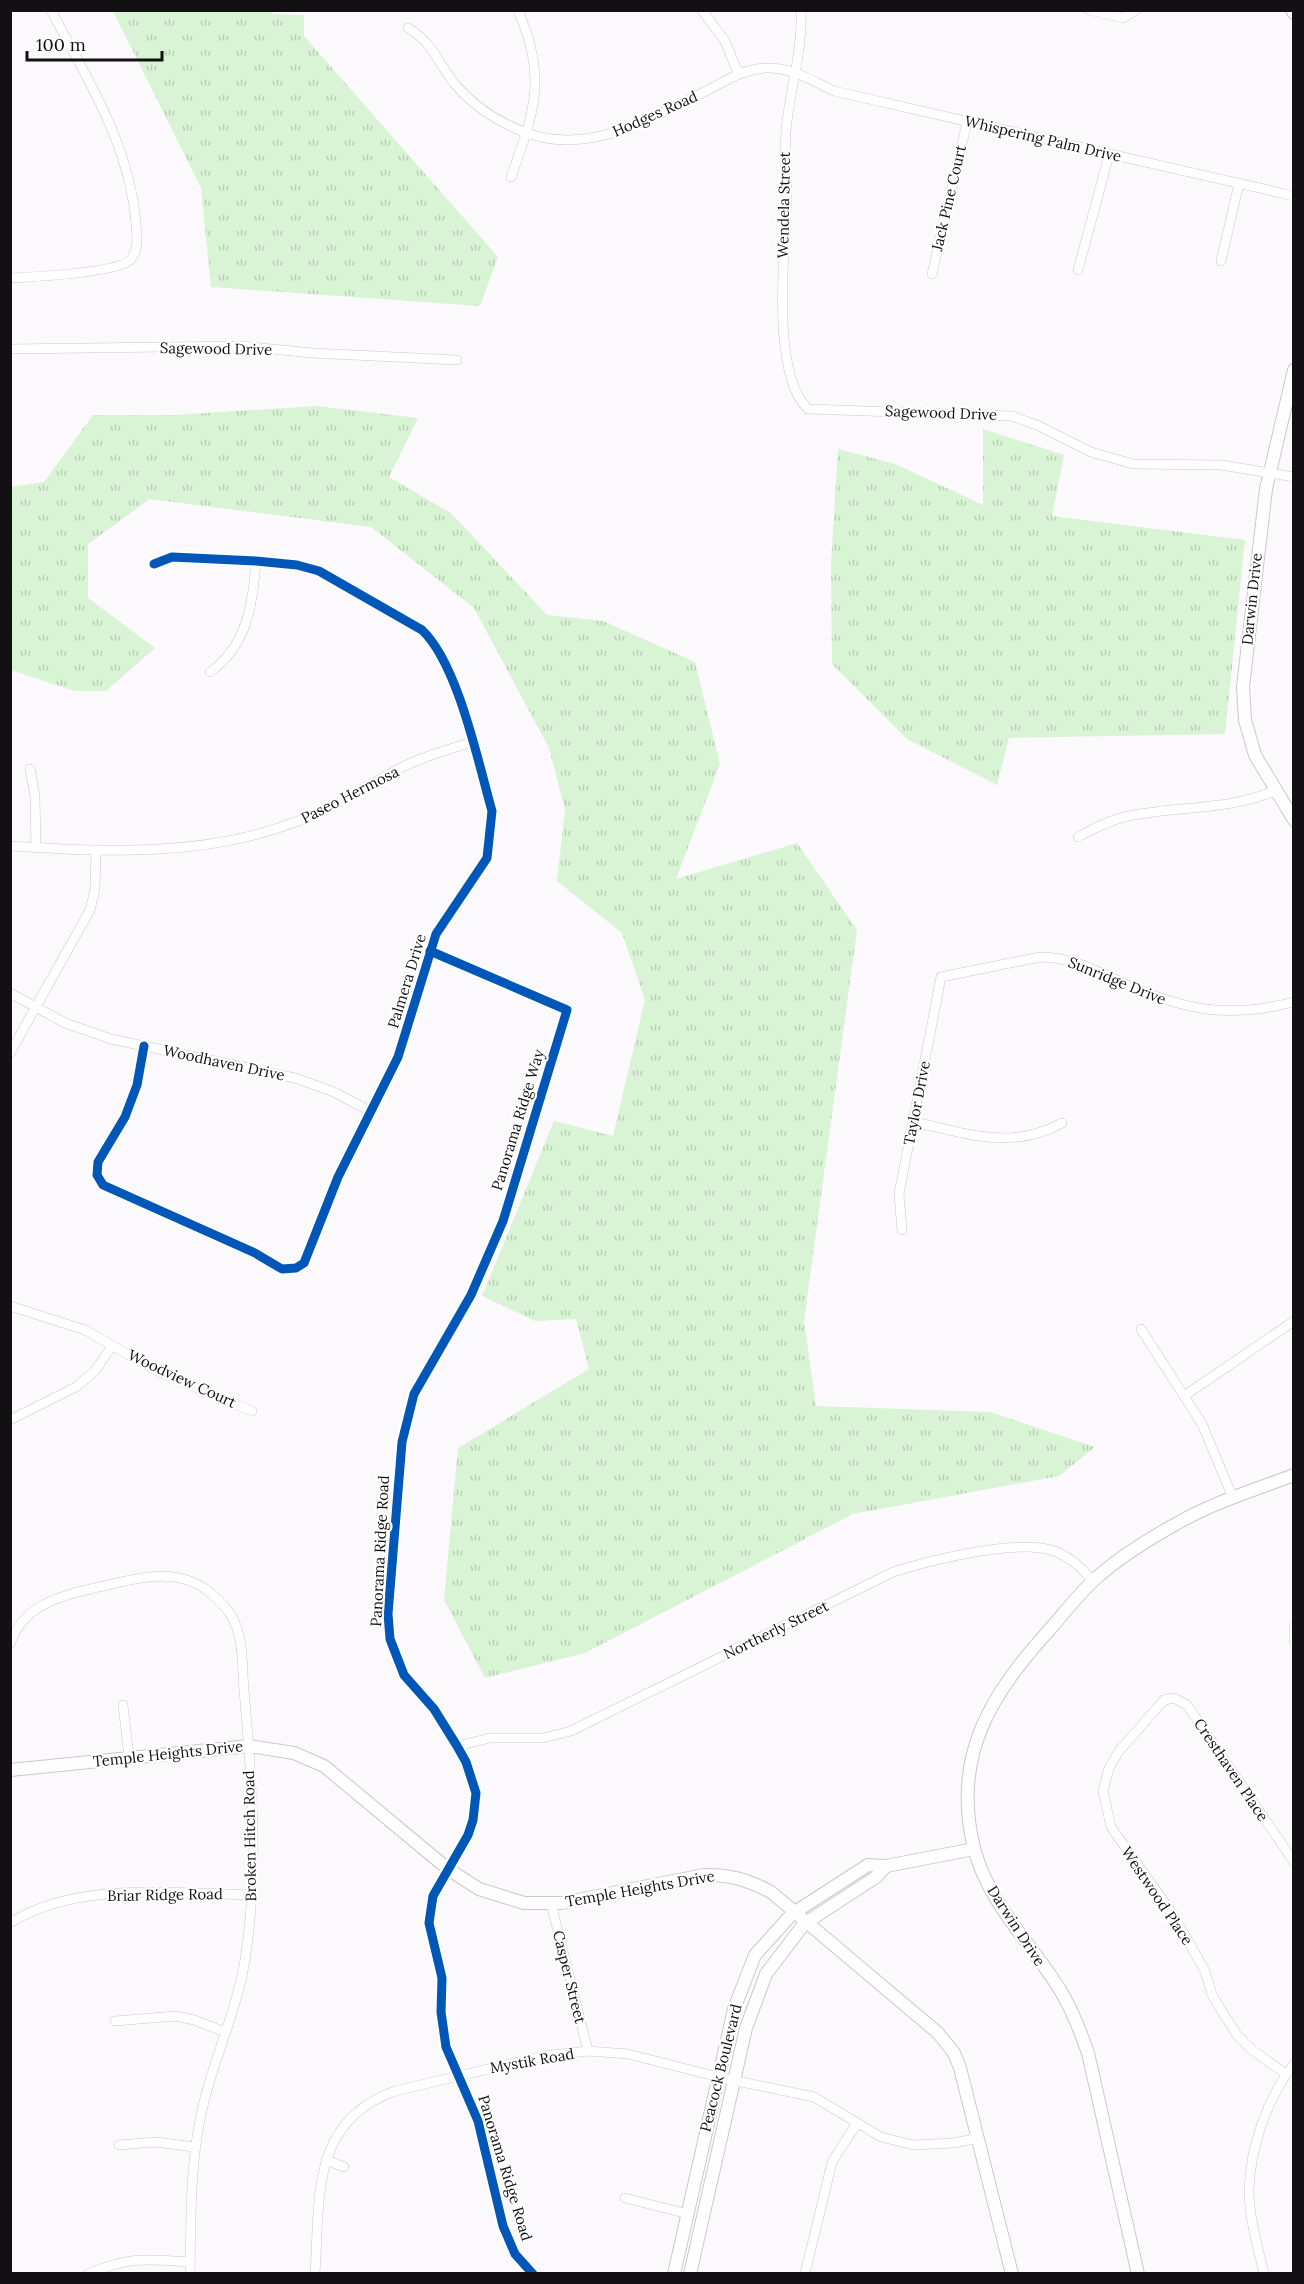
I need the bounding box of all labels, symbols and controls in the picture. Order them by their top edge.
scale bar [27,24,162,62]
text: 100 m [36,33,86,56]
street label: Hodges Road [609,86,700,141]
street label: Whispering Palm Drive [963,111,1123,166]
street label: Jack Pine Court [927,143,970,254]
street label: Wendela Street [773,151,794,259]
street label: Sagewood Drive [160,338,272,359]
street label: Sagewood Drive [885,401,997,424]
street label: Darwin Drive [1237,552,1266,646]
street label: Paseo Hermosa [298,762,402,827]
street label: Palmera Drive [383,931,430,1030]
street label: Sunridge Drive [1065,952,1169,1009]
street label: Woodhaven Drive [162,1040,287,1085]
street label: Panorama Ridge Way [487,1047,548,1193]
street label: Taylor Drive [899,1059,934,1147]
street label: Woodview Court [125,1345,240,1412]
street label: Panorama Ridge Road [366,1475,393,1627]
street label: Northerly Street [720,1596,832,1663]
street label: Cresthaven Place [1190,1715,1273,1825]
street label: Temple Heights Drive [92,1736,244,1771]
street label: Broken Hitch Road [239,1770,260,1902]
street label: Westwood Place [1117,1843,1197,1949]
street label: Temple Heights Drive [564,1866,716,1911]
street label: Darwin Drive [983,1882,1050,1970]
street label: Briar Ridge Road [107,1884,223,1905]
street label: Casper Street [549,1928,590,2026]
street label: Peacock Boulevard [695,2002,746,2134]
street label: Mystik Road [488,2044,576,2077]
street label: Panorama Ridge Road [474,2093,537,2243]

